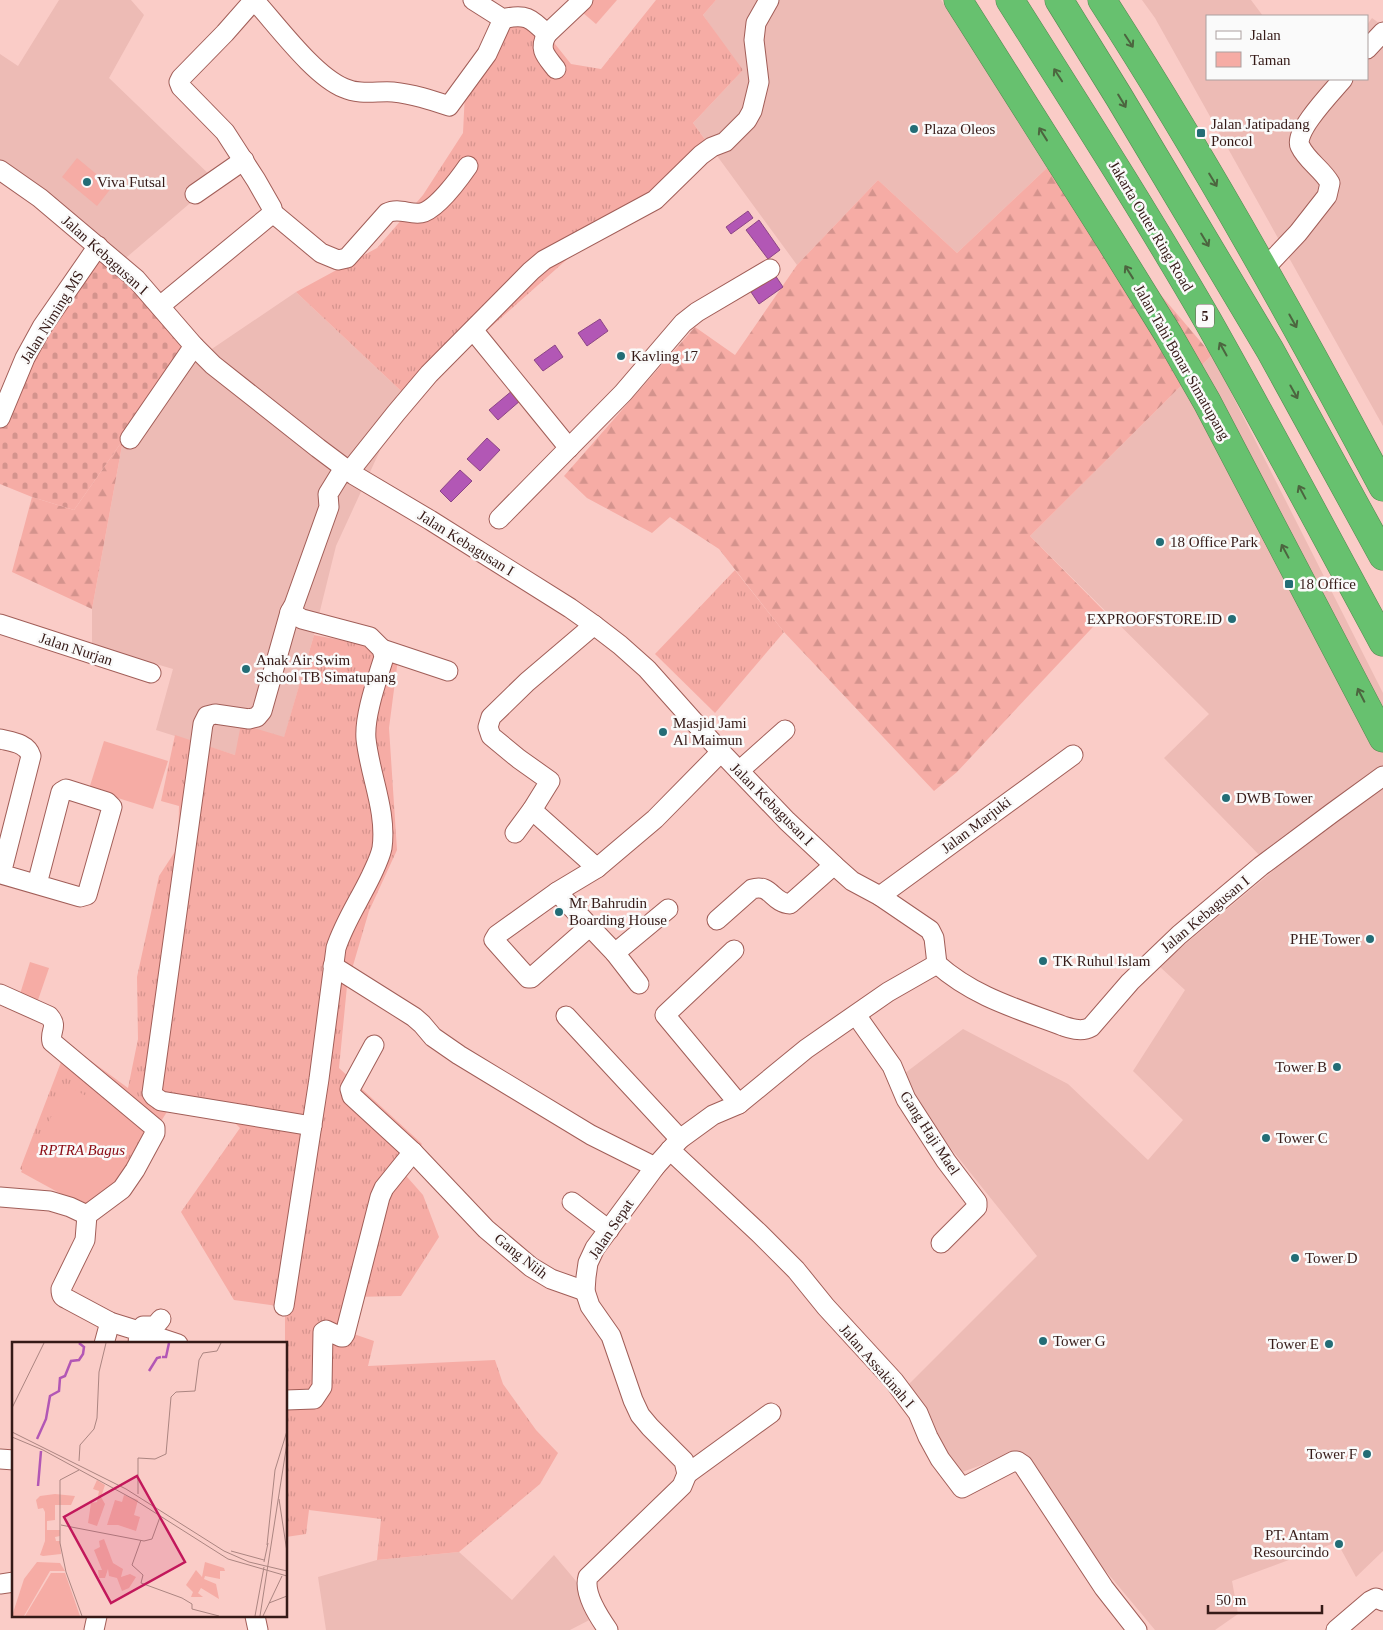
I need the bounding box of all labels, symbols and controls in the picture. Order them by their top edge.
legend [1206,15,1368,80]
text: Jalan [1250,27,1281,43]
one-way arrow [1123,34,1134,48]
text: Taman [1250,52,1291,68]
one-way arrow [1053,69,1063,83]
one-way arrow [1117,93,1127,107]
place label: Jalan Jatipadang Poncol [1211,116,1310,149]
place label: Plaza Oleos [924,121,995,137]
marker: Plaza Oleos [908,123,920,135]
one-way arrow [1038,127,1048,141]
marker: Jalan Jatipadang Poncol [1195,127,1207,139]
street label: Jakarta Outer Ring Road [1106,158,1196,294]
one-way arrow [1209,172,1219,186]
place label: Viva Futsal [97,174,166,190]
marker: Viva Futsal [81,176,93,188]
street label: Jalan Kebagusan I [59,212,151,298]
one-way arrow [1200,233,1210,248]
one-way arrow [1124,265,1134,279]
street label: Jalan Niming MS [17,268,87,366]
street label: Jalan Tahi Bonar Simatupang [1131,282,1233,443]
road number: 5 [1196,304,1214,328]
one-way arrow [1288,314,1298,329]
one-way arrow [1218,342,1228,357]
place label: Kavling 17 [631,348,699,364]
marker: Kavling 17 [615,350,627,362]
one-way arrow [1289,385,1299,400]
one-way arrow [1296,485,1306,499]
street label: Jalan Kebagusan I [415,507,517,579]
place label: 18 Office Park [1170,534,1259,550]
marker: 18 Office Park [1154,536,1166,548]
one-way arrow [1280,544,1289,559]
place label: 18 Office [1299,576,1356,592]
marker: 18 Office [1283,578,1295,590]
place label: EXPROOFSTORE.ID [1087,611,1222,627]
marker: EXPROOFSTORE.ID [1226,613,1238,625]
street label: Jalan Nurjan [37,630,115,669]
place label: Anak Air Swim School TB Simatupang [256,652,396,685]
marker: Anak Air Swim School TB Simatupang [240,663,252,675]
one-way arrow [1355,688,1365,703]
place label: Masjid Jami Al Maimun [673,715,747,748]
marker: Masjid Jami Al Maimun [657,726,669,738]
street label: Jalan Kebagusan I [727,759,817,849]
place label: DWB Tower [1236,790,1313,806]
marker: DWB Tower [1220,792,1232,804]
street label: Jalan Marjuki [938,794,1014,856]
street label: Jalan Kebagusan I [1158,873,1252,955]
place label: Mr Bahrudin Boarding House [569,895,667,928]
marker: Mr Bahrudin Boarding House [553,906,565,918]
place label: PHE Tower [1290,931,1360,947]
marker: PHE Tower [1364,933,1376,945]
place label: TK Ruhul Islam [1053,953,1151,969]
marker: TK Ruhul Islam [1037,955,1049,967]
place label: Tower B [1275,1059,1327,1075]
marker: Tower B [1331,1061,1343,1073]
street label: Gang Haji Mael [897,1088,963,1178]
place label: Tower C [1276,1130,1328,1146]
marker: Tower C [1260,1132,1272,1144]
park label: RPTRA Bagus [38,1142,125,1158]
street label: Jalan Sepat [585,1196,637,1262]
street label: Gang Niih [491,1230,551,1282]
place label: Tower D [1305,1250,1358,1266]
marker: Tower D [1289,1252,1301,1264]
street label: Jalan Assakinah I [837,1321,917,1411]
place label: Tower G [1053,1333,1106,1349]
marker: Tower G [1037,1335,1049,1347]
place label: Tower E [1268,1336,1319,1352]
marker: Tower E [1323,1338,1335,1350]
inset map [12,1342,288,1618]
place label: Tower F [1307,1446,1357,1462]
marker: Tower F [1361,1448,1373,1460]
place label: PT. Antam Resourcindo [1253,1527,1329,1560]
marker: PT. Antam Resourcindo [1333,1538,1345,1550]
scale bar [1208,1582,1322,1614]
text: 50 m [1216,1592,1247,1608]

